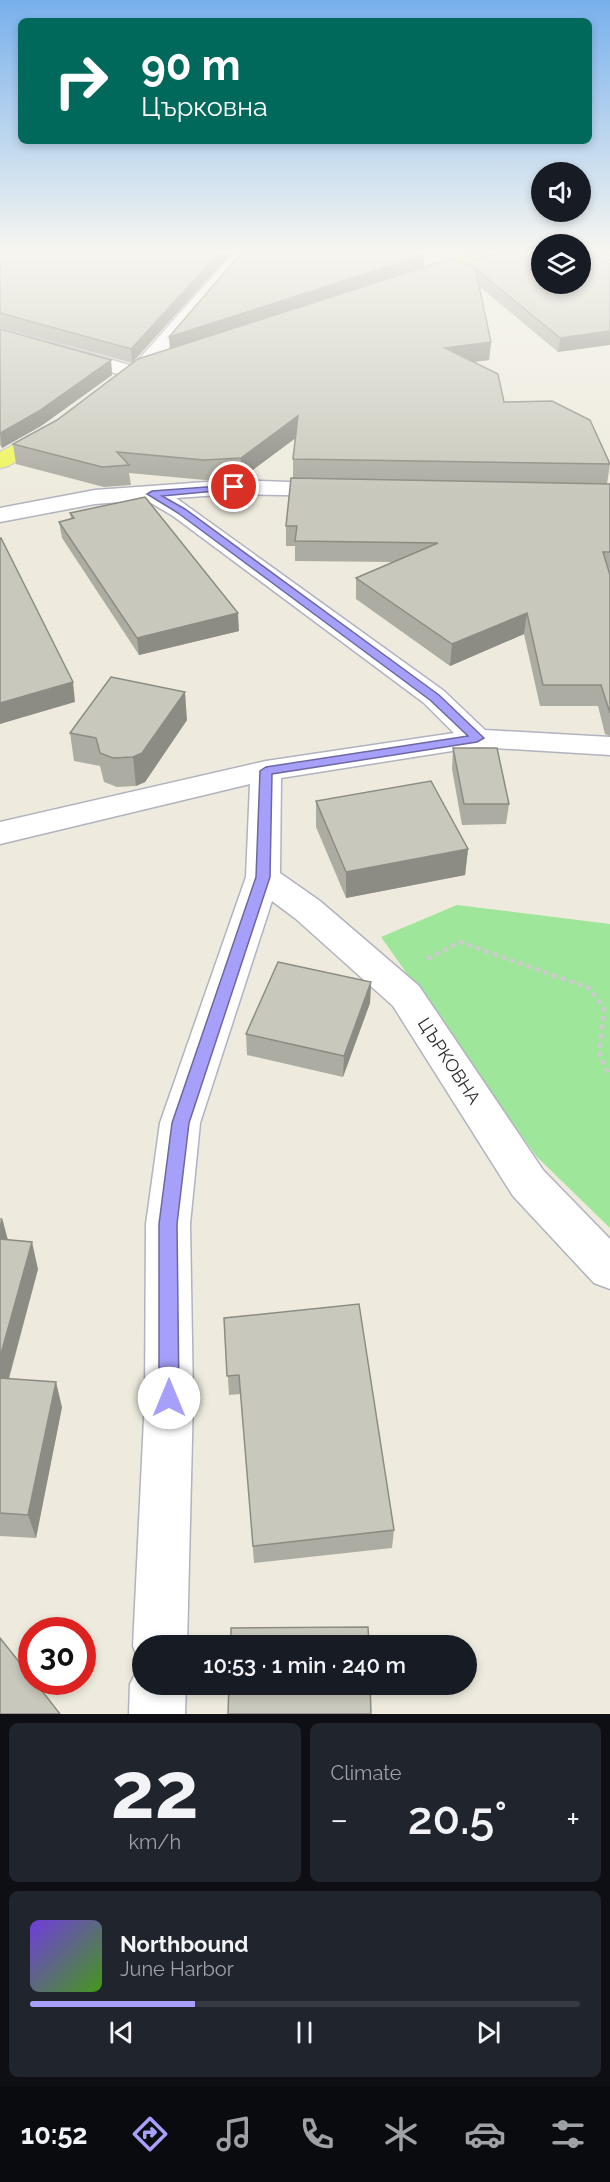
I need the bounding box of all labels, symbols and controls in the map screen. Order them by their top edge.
text: 90 m [141,41,241,90]
icon: right [42,42,120,120]
text: Църковна [141,91,268,122]
map controls [531,162,591,294]
button: sound [531,162,591,222]
button: layers [531,234,591,294]
pin [208,461,259,512]
icon: arrive [217,470,250,503]
street label: ЦЪРКОВНА [414,1013,485,1108]
position arrow [137,1366,201,1430]
speed limit sign: 30 [18,1617,96,1695]
text: 10:53 · 1 min · 240 m [203,1652,406,1678]
text: 22 [111,1745,199,1836]
text: Climate [331,1761,402,1785]
text: 20.5° [408,1792,507,1845]
text: − [331,1800,348,1839]
text: + [566,1800,580,1839]
text: km/h [128,1830,181,1854]
text: Northbound [120,1931,249,1957]
text: June Harbor [120,1957,234,1981]
icon: previous [105,2016,138,2049]
icon: pause [288,2016,321,2049]
icon: next [472,2016,505,2049]
icon: directions [129,2113,171,2155]
icon: music [213,2113,255,2155]
icon: phone [296,2113,338,2155]
icon: climate [380,2113,422,2155]
icon: car [464,2113,506,2155]
icon: filters [547,2113,589,2155]
text: 10:52 [21,2119,88,2150]

